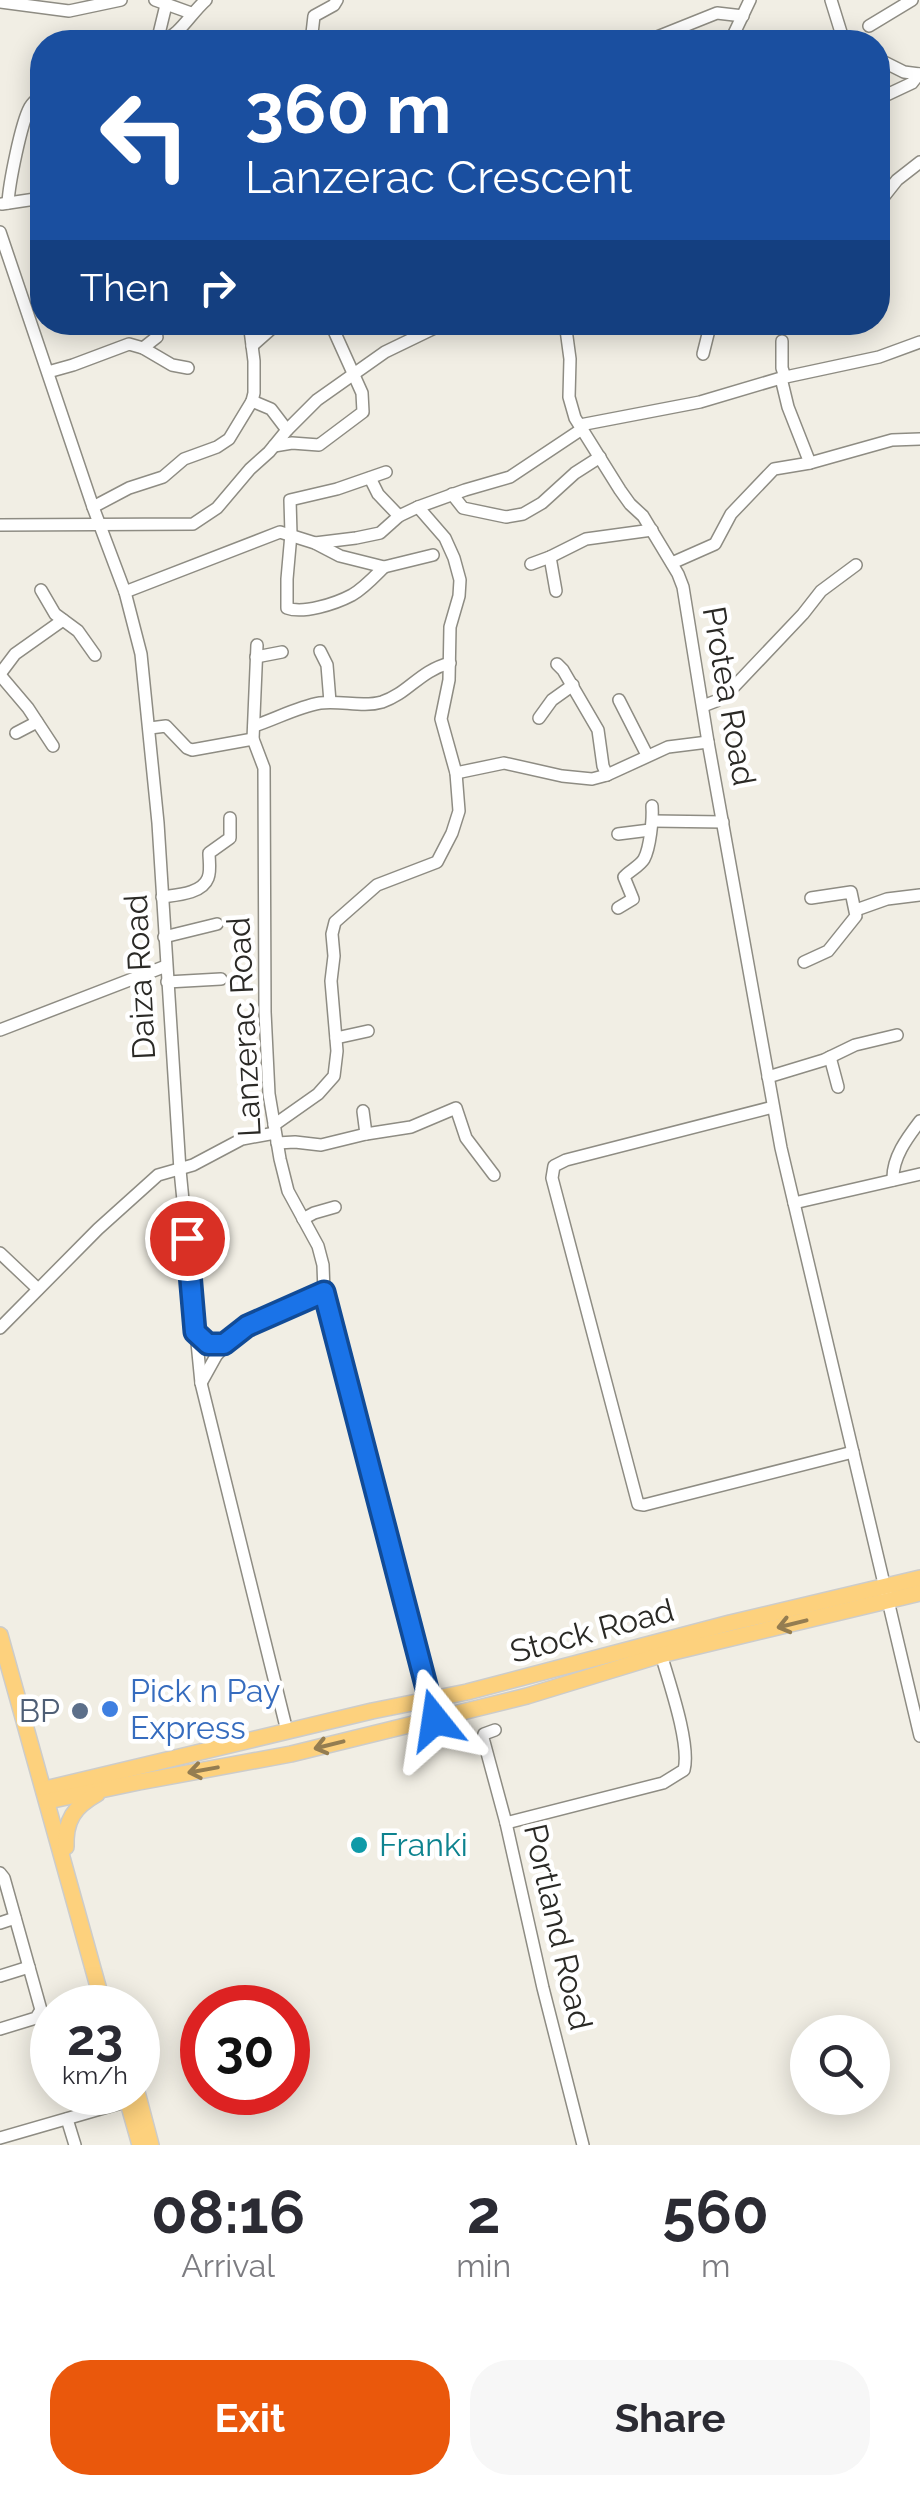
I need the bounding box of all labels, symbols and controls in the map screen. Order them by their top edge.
text: 360 m [245,67,452,149]
icon: left [80,70,210,200]
text: Lanzerac Crescent [245,151,633,204]
icon: right [190,260,245,315]
text: Then [80,265,170,310]
street label: Protea Road [696,604,763,788]
street label: Daiza Road [117,894,162,1061]
street label: Lanzerac Road [219,916,268,1138]
pin [145,1196,230,1281]
icon: arrive [160,1211,215,1266]
street label: Stock Road [506,1591,678,1670]
one-way arrow [777,1616,808,1635]
position arrow [383,1668,487,1772]
place label: Pick n Pay Express [130,1672,280,1746]
place label: BP [19,1692,60,1729]
marker: Pick n Pay Express [99,1698,121,1720]
marker: BP [69,1700,91,1722]
one-way arrow [314,1737,346,1755]
one-way arrow [187,1761,220,1780]
street label: Portland Road [517,1820,600,2033]
place label: Franki [379,1826,468,1863]
marker: Franki [348,1834,370,1856]
speed limit sign: 30 [180,1985,310,2115]
text: 23 [67,2008,123,2067]
map controls [790,2015,890,2115]
button: search [790,2015,890,2115]
text: km/h [62,2060,128,2090]
text: 08:16 [151,2177,305,2247]
text: 2 [467,2177,501,2247]
text: 560 [662,2177,769,2247]
text: Arrival [181,2247,275,2284]
text: min [456,2247,511,2284]
text: m [701,2247,730,2284]
button: Exit [50,2360,450,2475]
button: Share [470,2360,870,2475]

